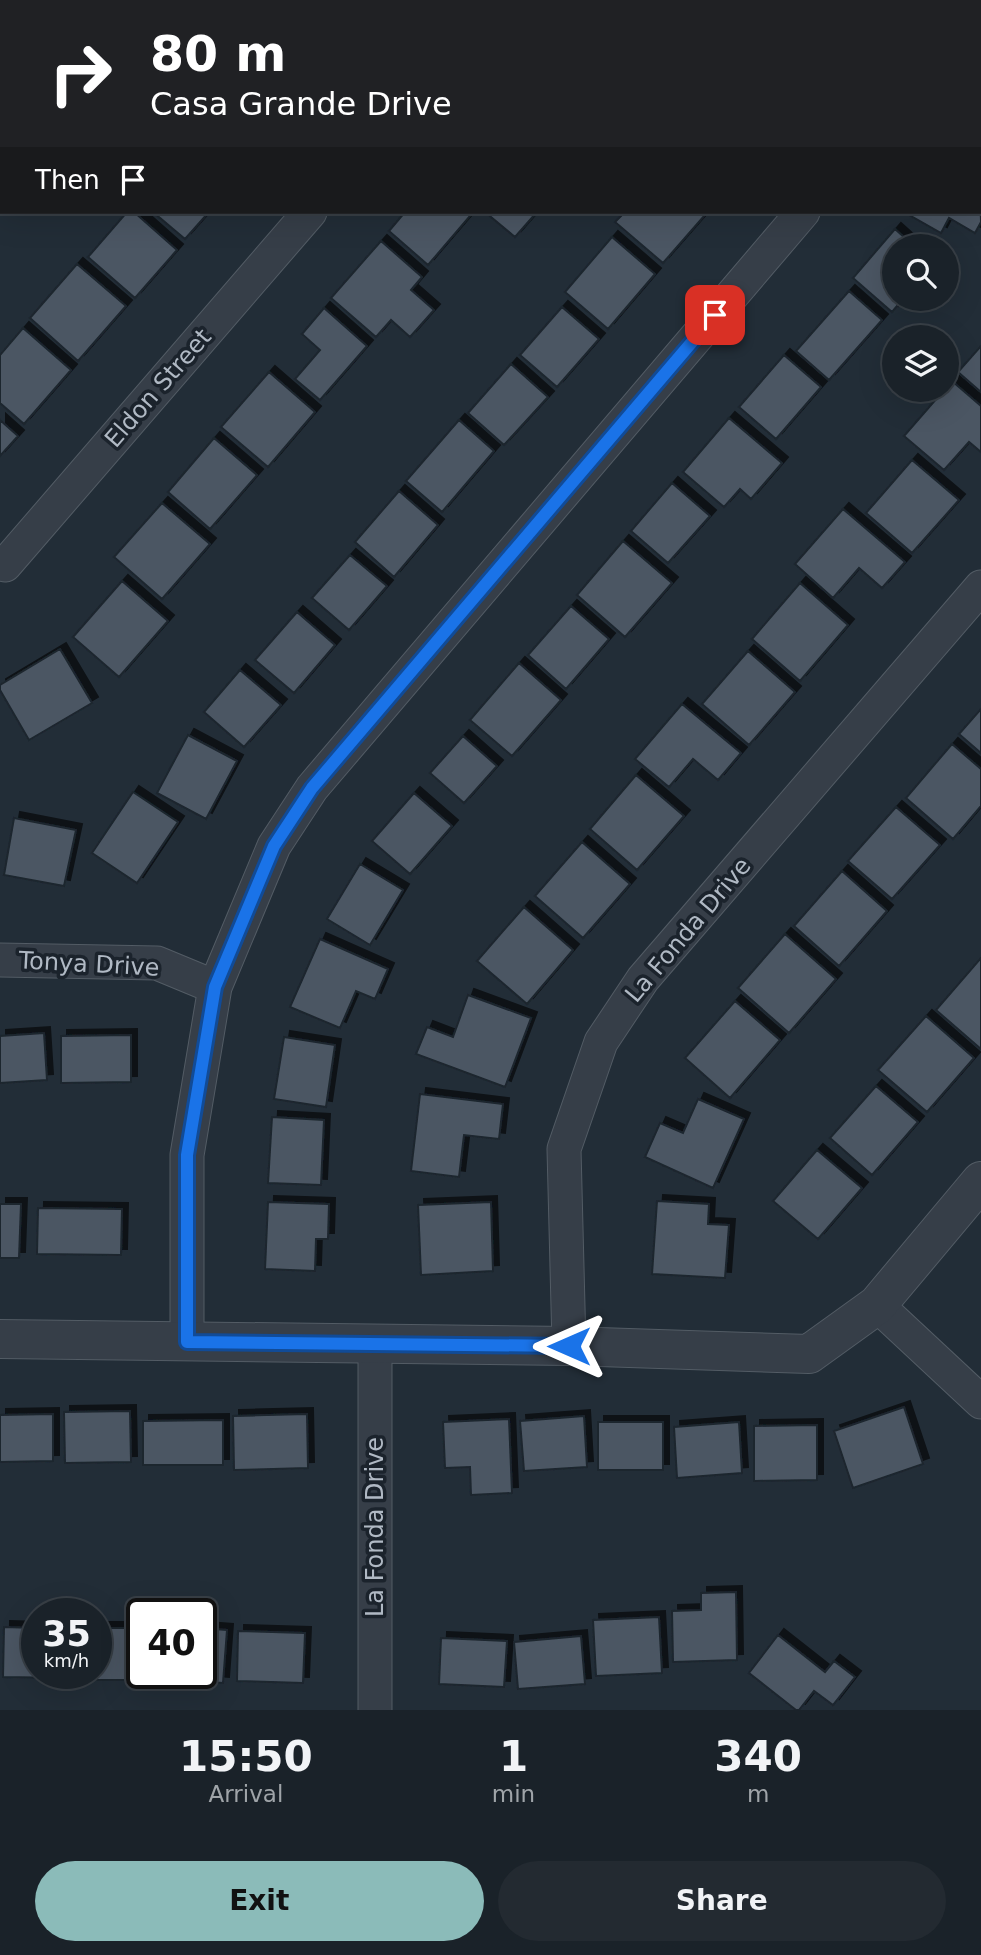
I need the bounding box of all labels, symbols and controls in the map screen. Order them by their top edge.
text: 80 m [150,26,286,83]
icon: right [35,28,126,119]
text: Casa Grande Drive [150,85,452,123]
icon: arrive [114,161,152,199]
text: Then [35,165,100,195]
map controls [882,234,959,402]
button: search [882,234,959,311]
pin [685,285,745,345]
icon: arrive [696,296,734,334]
street label: Eldon Street [99,323,217,453]
button: layers [882,325,959,402]
street label: La Fonda Drive [619,852,757,1008]
street label: Tonya Drive [17,946,160,982]
position arrow [532,1309,606,1383]
street label: La Fonda Drive [361,1437,389,1617]
speed limit sign: 40 [126,1598,217,1689]
text: 35 [42,1614,91,1654]
text: km/h [44,1650,89,1671]
text: 15:50 [179,1732,313,1781]
text: 1 [499,1732,528,1781]
text: 340 [714,1732,802,1781]
text: Arrival [209,1781,283,1807]
text: min [492,1781,535,1807]
text: m [747,1781,769,1807]
button: Exit [35,1861,484,1941]
button: Share [498,1861,946,1941]

